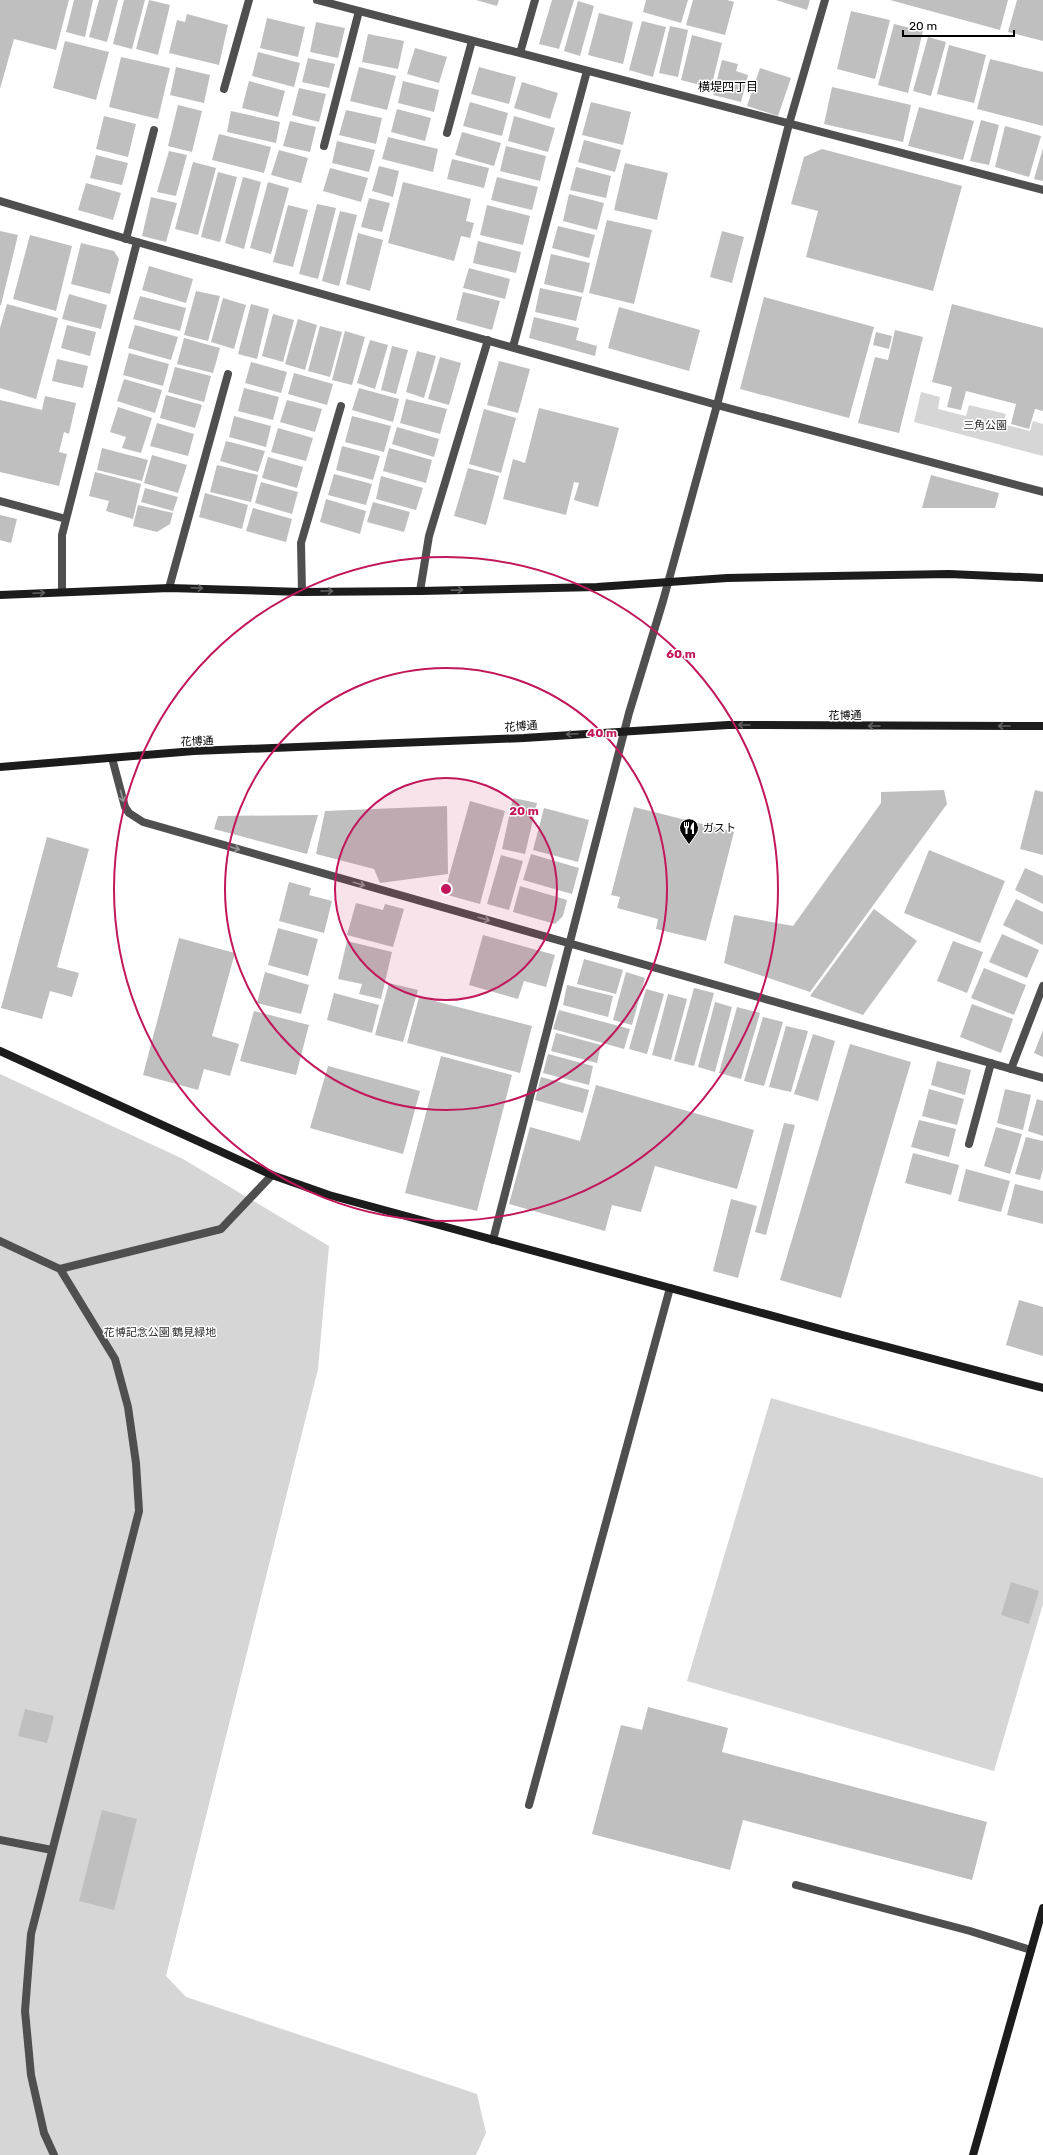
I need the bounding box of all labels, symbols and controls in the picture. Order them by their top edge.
scale bar [903,12,1014,38]
text: 20 m [909,19,937,33]
district label: 横堤四丁目 [698,80,758,94]
park label: 三角公園 [963,419,1007,432]
one-way arrow [190,585,203,592]
one-way arrow [450,586,463,594]
one-way arrow [320,588,333,595]
one-way arrow [32,589,45,597]
text: 60 m [666,647,696,661]
street label: 花博通 [829,709,862,722]
street label: 花博通 [504,719,538,734]
one-way arrow [738,721,751,729]
one-way arrow [868,722,881,730]
one-way arrow [998,722,1011,730]
text: 40 m [587,726,617,740]
one-way arrow [566,730,579,737]
street label: 花博通 [180,734,214,749]
one-way arrow [119,789,126,802]
text: 20 m [509,804,539,818]
restaurant icon: ガスト [678,817,700,845]
place label: ガスト [703,822,736,835]
one-way arrow [227,845,240,852]
one-way arrow [352,880,365,888]
centre of rings [439,882,453,896]
one-way arrow [477,916,490,923]
park label: 花博記念公園 鶴見緑地 [104,1326,216,1339]

